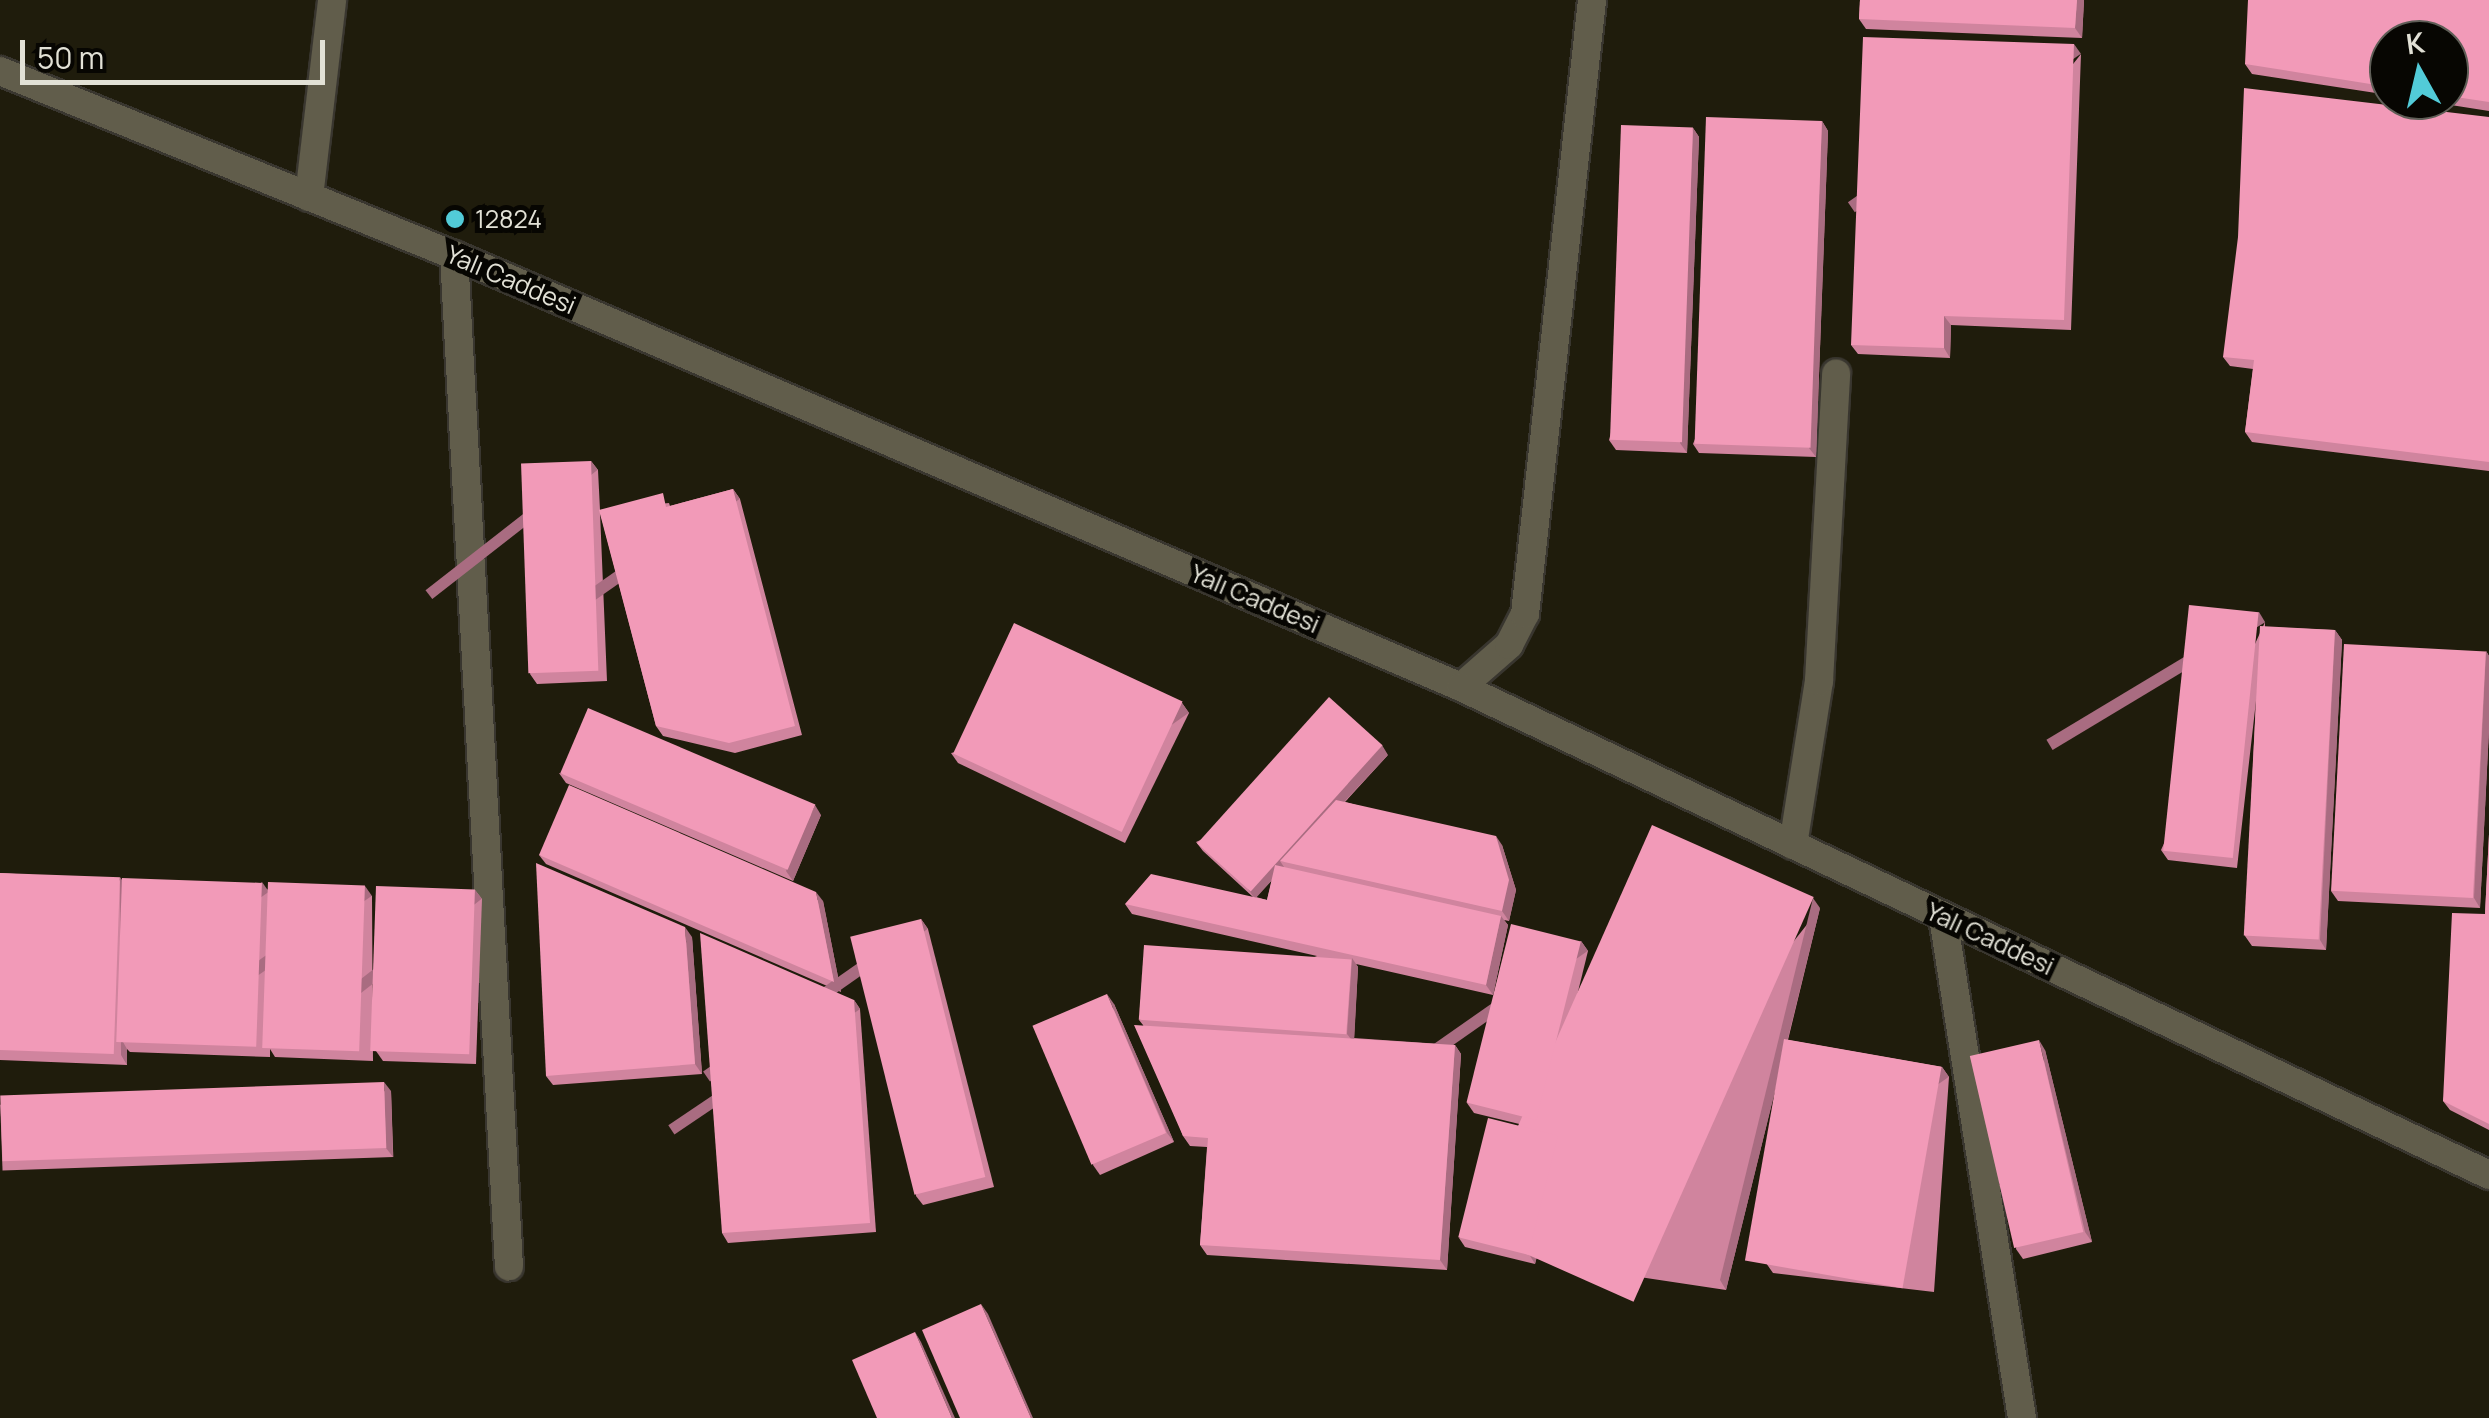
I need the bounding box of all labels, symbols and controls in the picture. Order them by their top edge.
scale bar [25,20,330,82]
north arrow [2369,20,2469,120]
text: K [2403,22,2427,62]
text: 50 m [37,37,104,78]
place label: 12824 [475,204,542,234]
marker: 12824 [444,208,466,230]
street label: Yalı Caddesi [442,239,580,321]
street label: Yalı Caddesi [1186,558,1324,640]
street label: Yalı Caddesi [1921,896,2059,982]

